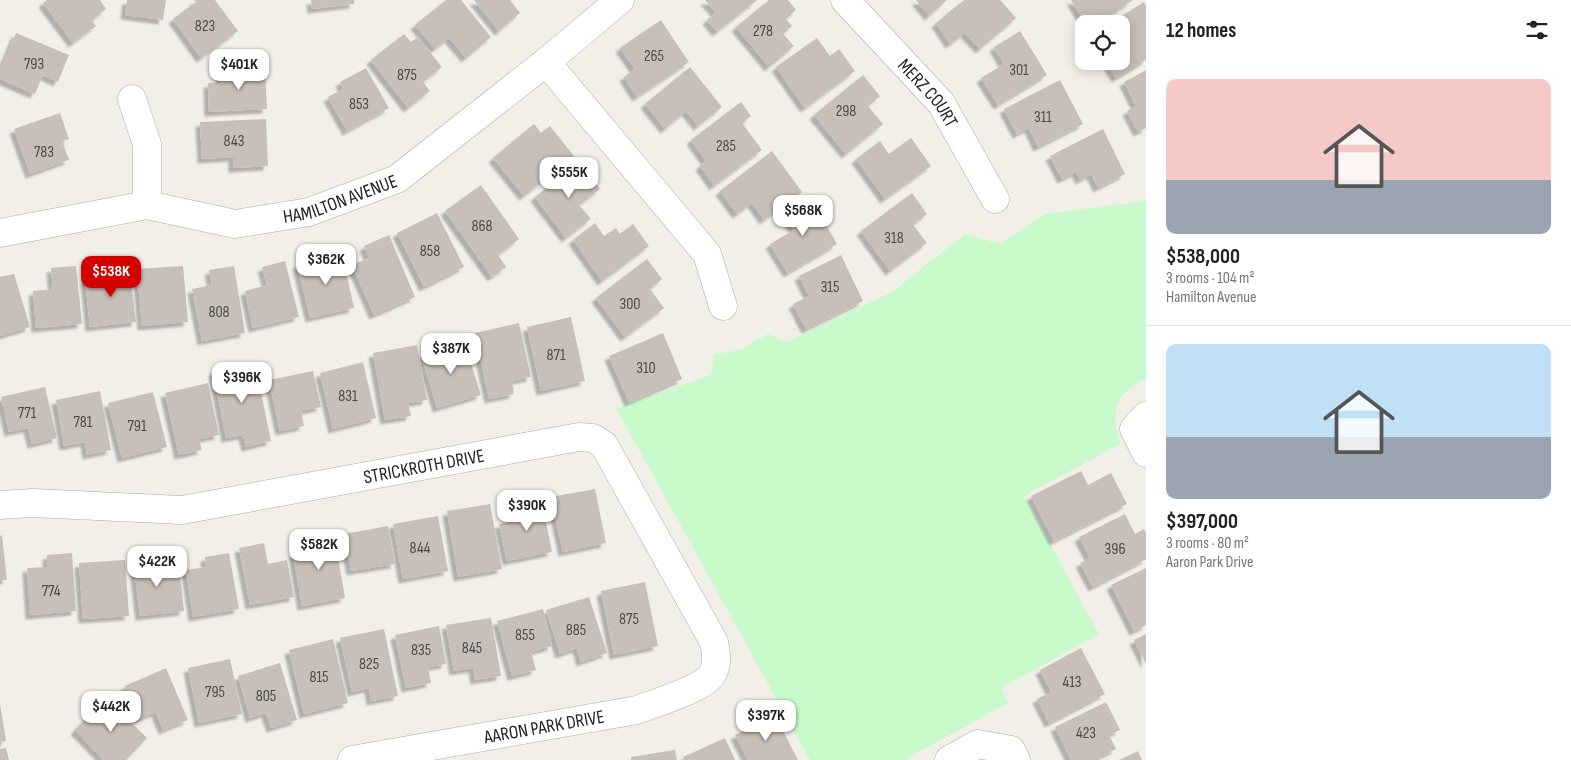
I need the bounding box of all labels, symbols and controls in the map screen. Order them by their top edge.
map controls [1075,15,1130,70]
button: locate [1075,15,1130,70]
icon: filters [1523,16,1551,44]
house number: 823 [195,17,215,36]
text: 12 homes [1166,18,1236,43]
house number: 278 [753,22,773,41]
house number: 265 [644,47,664,66]
pin: $401K [204,48,274,91]
street label: MERZ COURT [892,54,962,132]
house number: 793 [24,55,44,74]
text: $401K [220,55,258,74]
house number: 301 [1009,61,1029,80]
house number: 875 [397,66,417,85]
house number: 853 [349,95,369,114]
house number: 298 [836,102,856,121]
house number: 311 [1034,108,1052,127]
icon: home [1314,111,1404,201]
house number: 843 [224,132,244,151]
house number: 285 [716,137,736,156]
house number: 783 [34,143,54,162]
pin: $555K [534,156,604,199]
text: $555K [550,163,588,182]
street label: HAMILTON AVENUE [282,170,401,229]
pin: $568K [768,194,838,237]
text: $568K [784,201,822,220]
house number: 868 [471,217,493,236]
house number: 318 [884,229,904,248]
house number: 858 [420,242,440,261]
pin: $362K [291,244,361,286]
text: $538,000 [1166,244,1240,269]
text: $362K [307,250,345,269]
pin: $538K [76,256,146,298]
text: $538K [92,262,130,281]
text: 3 rooms · 104 m² [1166,269,1254,288]
house number: 315 [821,278,839,297]
text: Hamilton Avenue [1166,288,1256,307]
house number: 300 [620,295,640,314]
house number: 808 [208,303,230,322]
pin: $387K [416,332,486,375]
text: $387K [432,339,470,358]
house number: 871 [546,346,566,365]
house number: 310 [636,359,656,378]
pin: $396K [207,362,277,404]
text: $396K [223,368,261,387]
icon: home [1314,377,1404,467]
house number: 831 [338,387,358,406]
house number: 771 [18,404,37,423]
house number: 781 [74,413,93,432]
house number: 791 [127,417,147,436]
street label: STRICKROTH DRIVE [362,445,486,489]
pin: $390K [492,490,562,532]
text: $390K [508,496,546,515]
text: $397,000 [1166,509,1238,534]
pin: $582K [284,528,354,571]
text: 3 rooms · 80 m² [1166,534,1249,553]
text: $582K [300,535,338,554]
house number: 844 [410,539,431,558]
house number: 396 [1105,540,1125,559]
pin: $422K [122,546,192,588]
text: $422K [138,552,176,571]
text: Aaron Park Drive [1166,553,1254,572]
house number: 774 [42,582,61,601]
house number: 875 [619,610,639,629]
house number: 885 [566,621,586,640]
house number: 855 [515,626,535,645]
house number: 845 [462,639,482,658]
house number: 835 [411,641,431,660]
house number: 825 [359,655,379,674]
house number: 815 [309,668,329,687]
house number: 413 [1062,673,1082,692]
house number: 795 [205,683,225,702]
house number: 805 [256,687,276,706]
pin: $442K [76,690,146,733]
text: $442K [92,697,130,716]
pin: $397K [731,700,801,742]
street label: AARON PARK DRIVE [481,706,606,750]
text: $397K [747,706,785,725]
house number: 423 [1076,724,1096,743]

